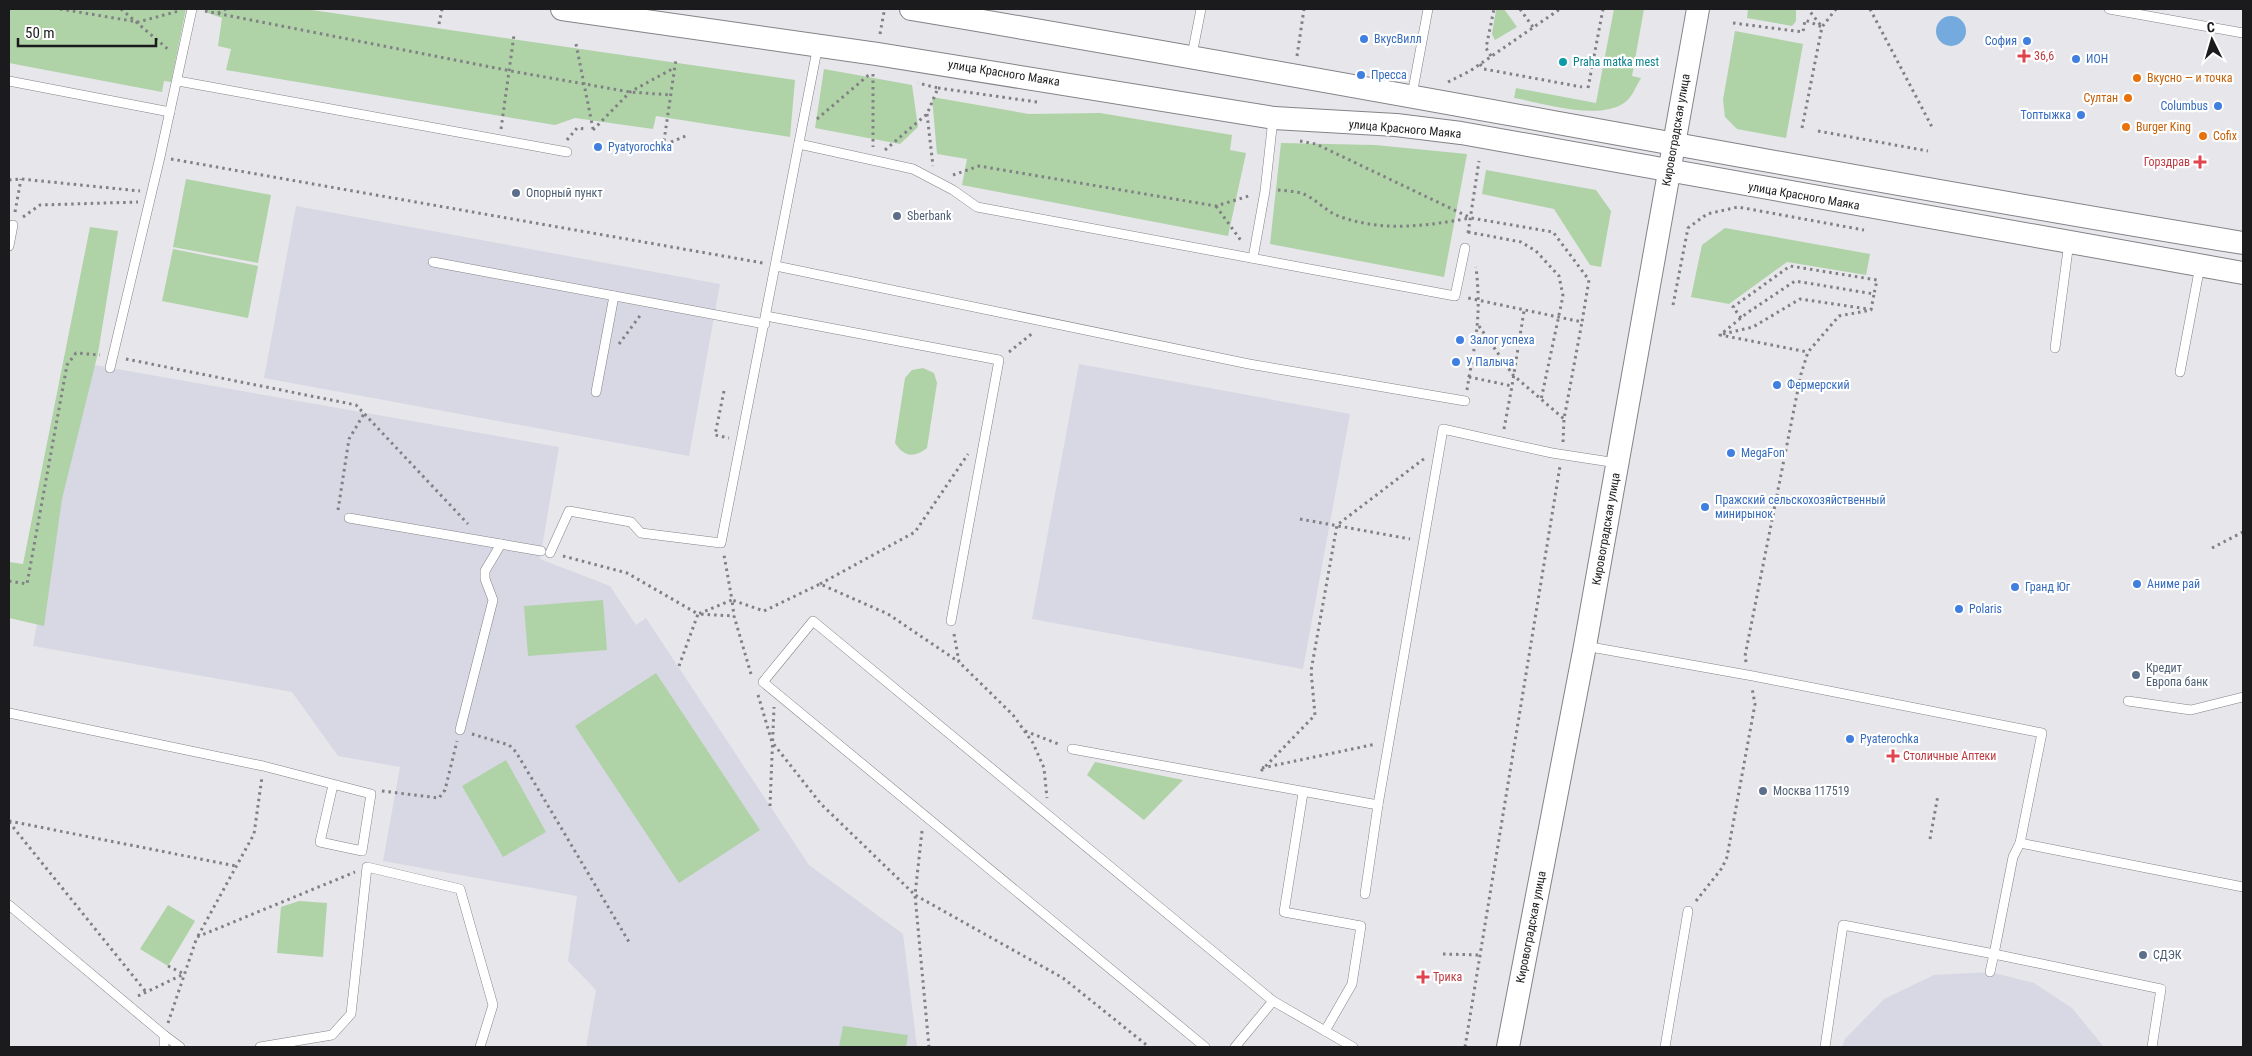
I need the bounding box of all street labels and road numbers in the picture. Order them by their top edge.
street label: улица Красного Маяка [947,57,1061,89]
street label: Кировоградская улица [1659,72,1693,187]
street label: улица Красного Маяка [1348,117,1462,141]
street label: улица Красного Маяка [1747,179,1861,213]
street label: Кировоградская улица [1589,471,1623,586]
street label: Кировоградская улица [1513,870,1549,984]

